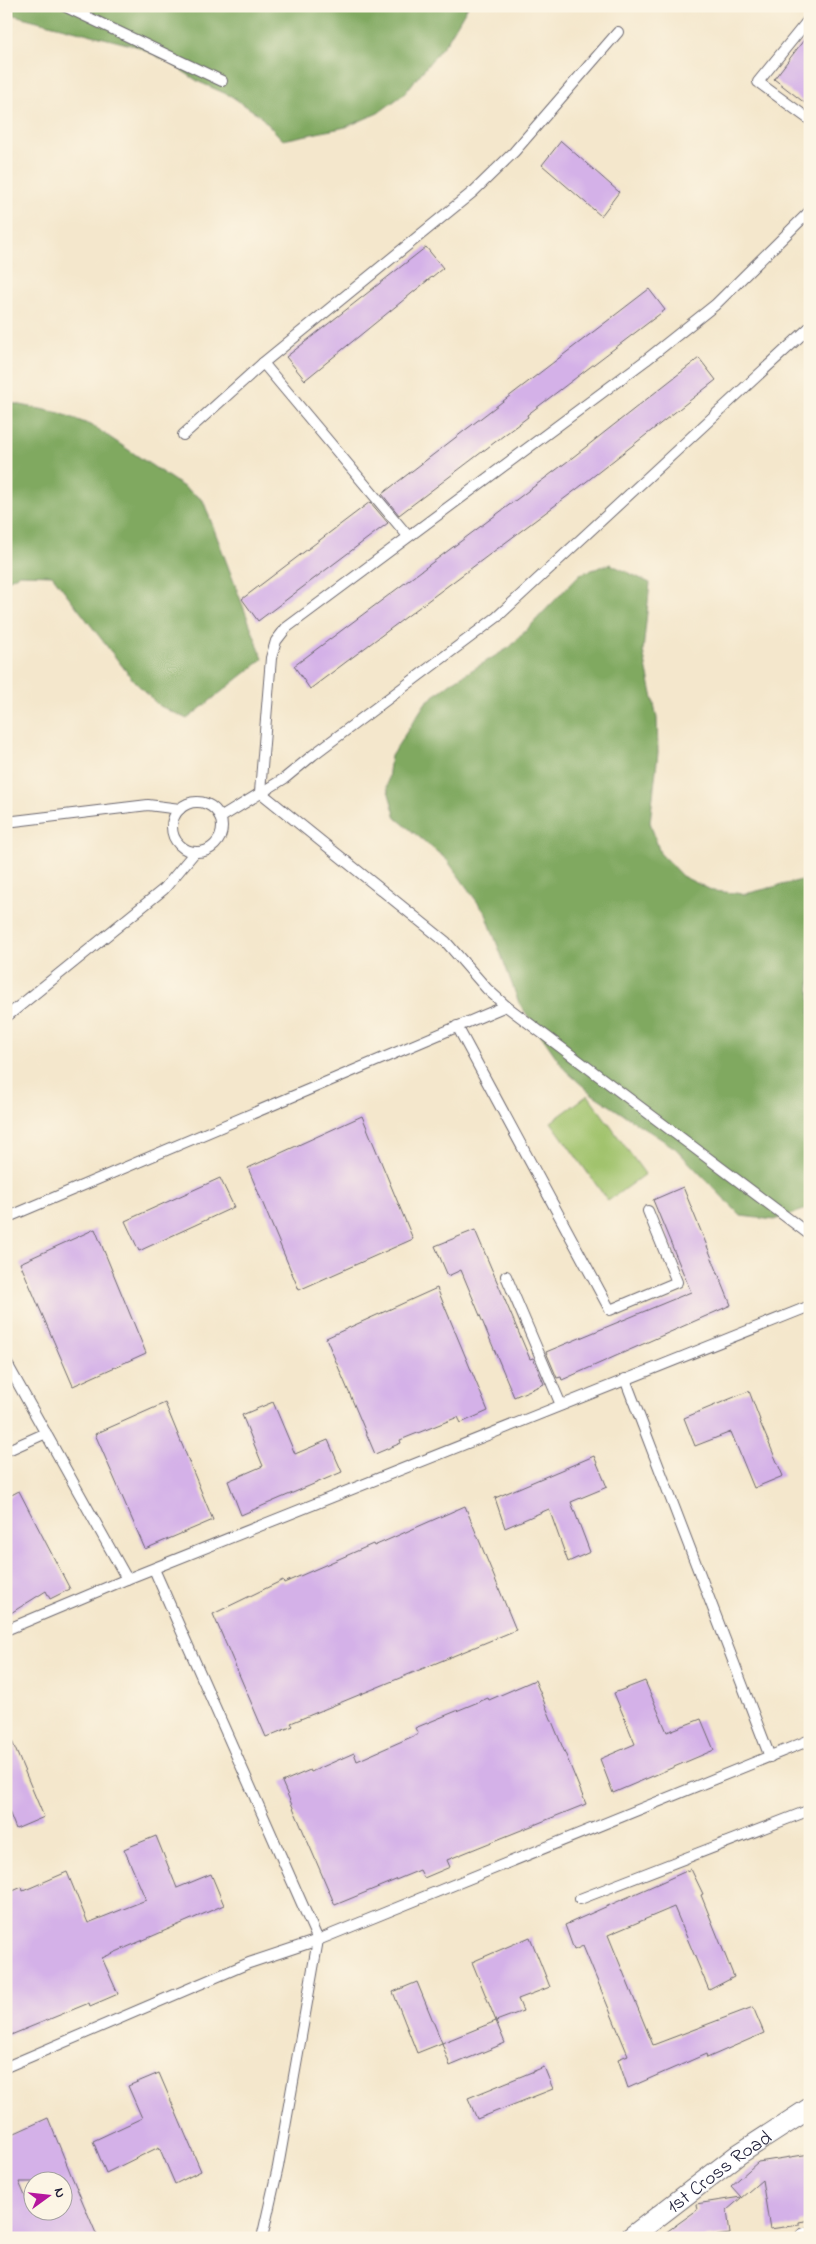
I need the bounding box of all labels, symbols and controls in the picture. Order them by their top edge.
street label: 1st Cross Road [661,2124,778,2222]
north arrow [22,2172,72,2222]
text: N [48,2186,70,2200]

